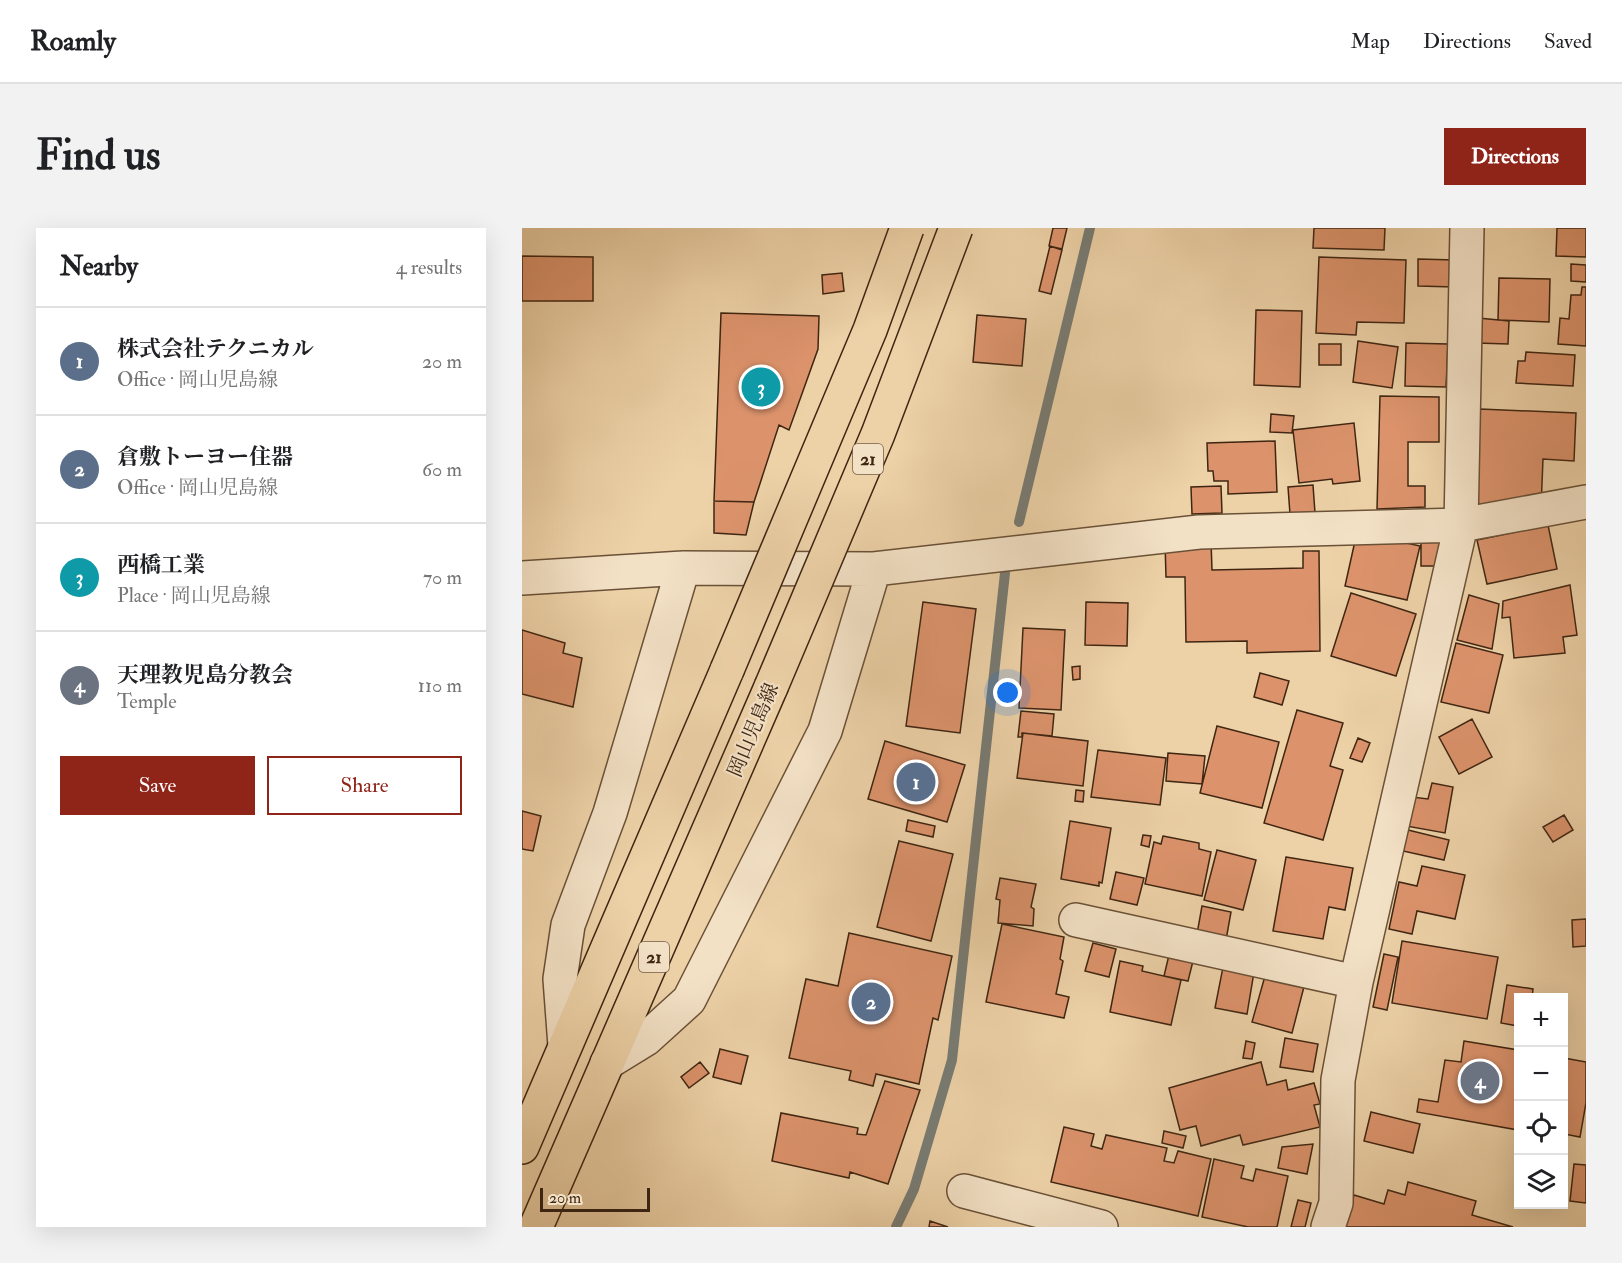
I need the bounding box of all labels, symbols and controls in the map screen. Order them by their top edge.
text: Roamly [30,24,116,59]
text: Map [1350,28,1390,55]
text: Directions [1423,28,1511,55]
text: Saved [1544,28,1592,55]
button: Directions [1444,128,1586,185]
text: Find us [36,130,160,182]
text: Nearby [60,251,138,283]
text: 4 results [396,255,462,280]
text: 株式会社テクニカル [117,335,314,363]
text: 1 [76,349,83,374]
text: 20 m [422,349,462,374]
pin: 3 [742,364,780,410]
text: Office · 岡山児島線 [117,367,278,392]
text: 倉敷トーヨー住器 [117,443,293,471]
road number: 21 [853,444,883,474]
text: 2 [74,457,85,482]
text: 60 m [422,457,462,482]
text: Office · 岡山児島線 [117,475,278,500]
text: 西橋工業 [117,551,205,579]
text: 3 [76,565,83,590]
text: 70 m [423,565,462,590]
text: Place · 岡山児島線 [117,583,271,608]
text: 天理教児島分教会 [117,661,293,689]
text: 4 [74,673,85,698]
text: 110 m [418,673,462,698]
your location [993,678,1022,707]
street label: 岡山児島線 [722,679,784,781]
text: Temple [117,689,177,714]
button: Save [60,756,255,815]
button: Share [267,756,462,815]
pin: 1 [896,760,936,804]
road number: 21 [639,942,669,972]
pin: 2 [852,980,890,1024]
map controls [1514,993,1568,1209]
button: + [1514,993,1568,1047]
button: − [1514,1047,1568,1101]
pin: 4 [1460,1058,1500,1104]
button: locate [1514,1101,1568,1155]
button: layers [1514,1155,1568,1209]
scale bar [540,1185,650,1212]
text: 20 m [549,1188,581,1208]

